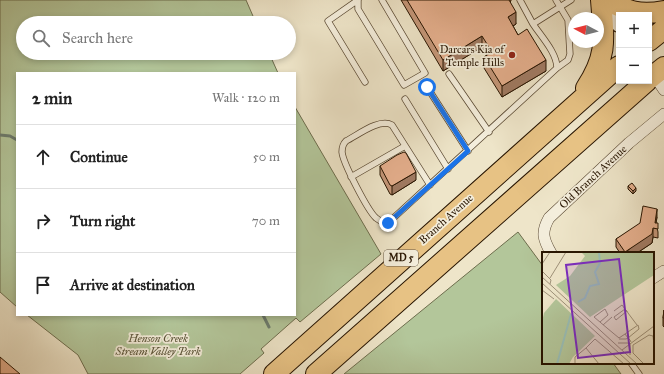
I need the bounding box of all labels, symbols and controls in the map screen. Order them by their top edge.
north arrow [568,12,604,48]
map controls [616,12,652,84]
button: + [616,12,652,48]
search box [16,16,296,60]
icon: search [30,27,52,49]
text: Search here [62,29,133,47]
place label: Darcars Kia of Temple Hills [440,43,506,69]
button: − [616,48,652,84]
marker: Darcars Kia of Temple Hills [507,50,517,60]
route start [418,78,436,96]
text: 2 min [32,88,72,109]
text: Walk · 120 m [212,90,280,106]
street label: Old Branch Avenue [557,142,630,212]
icon: ahead [32,146,54,168]
text: Continue [70,148,128,166]
text: 50 m [253,149,280,165]
street label: Branch Avenue [416,191,476,247]
icon: right [32,210,54,232]
text: Turn right [70,212,135,230]
text: 70 m [252,213,280,229]
route end [379,214,397,232]
road number: MD 5 [384,250,418,266]
inset map [542,252,654,364]
icon: arrive [32,274,54,296]
text: Arrive at destination [70,276,195,294]
park label: Henson Creek Stream Valley Park [114,332,201,358]

